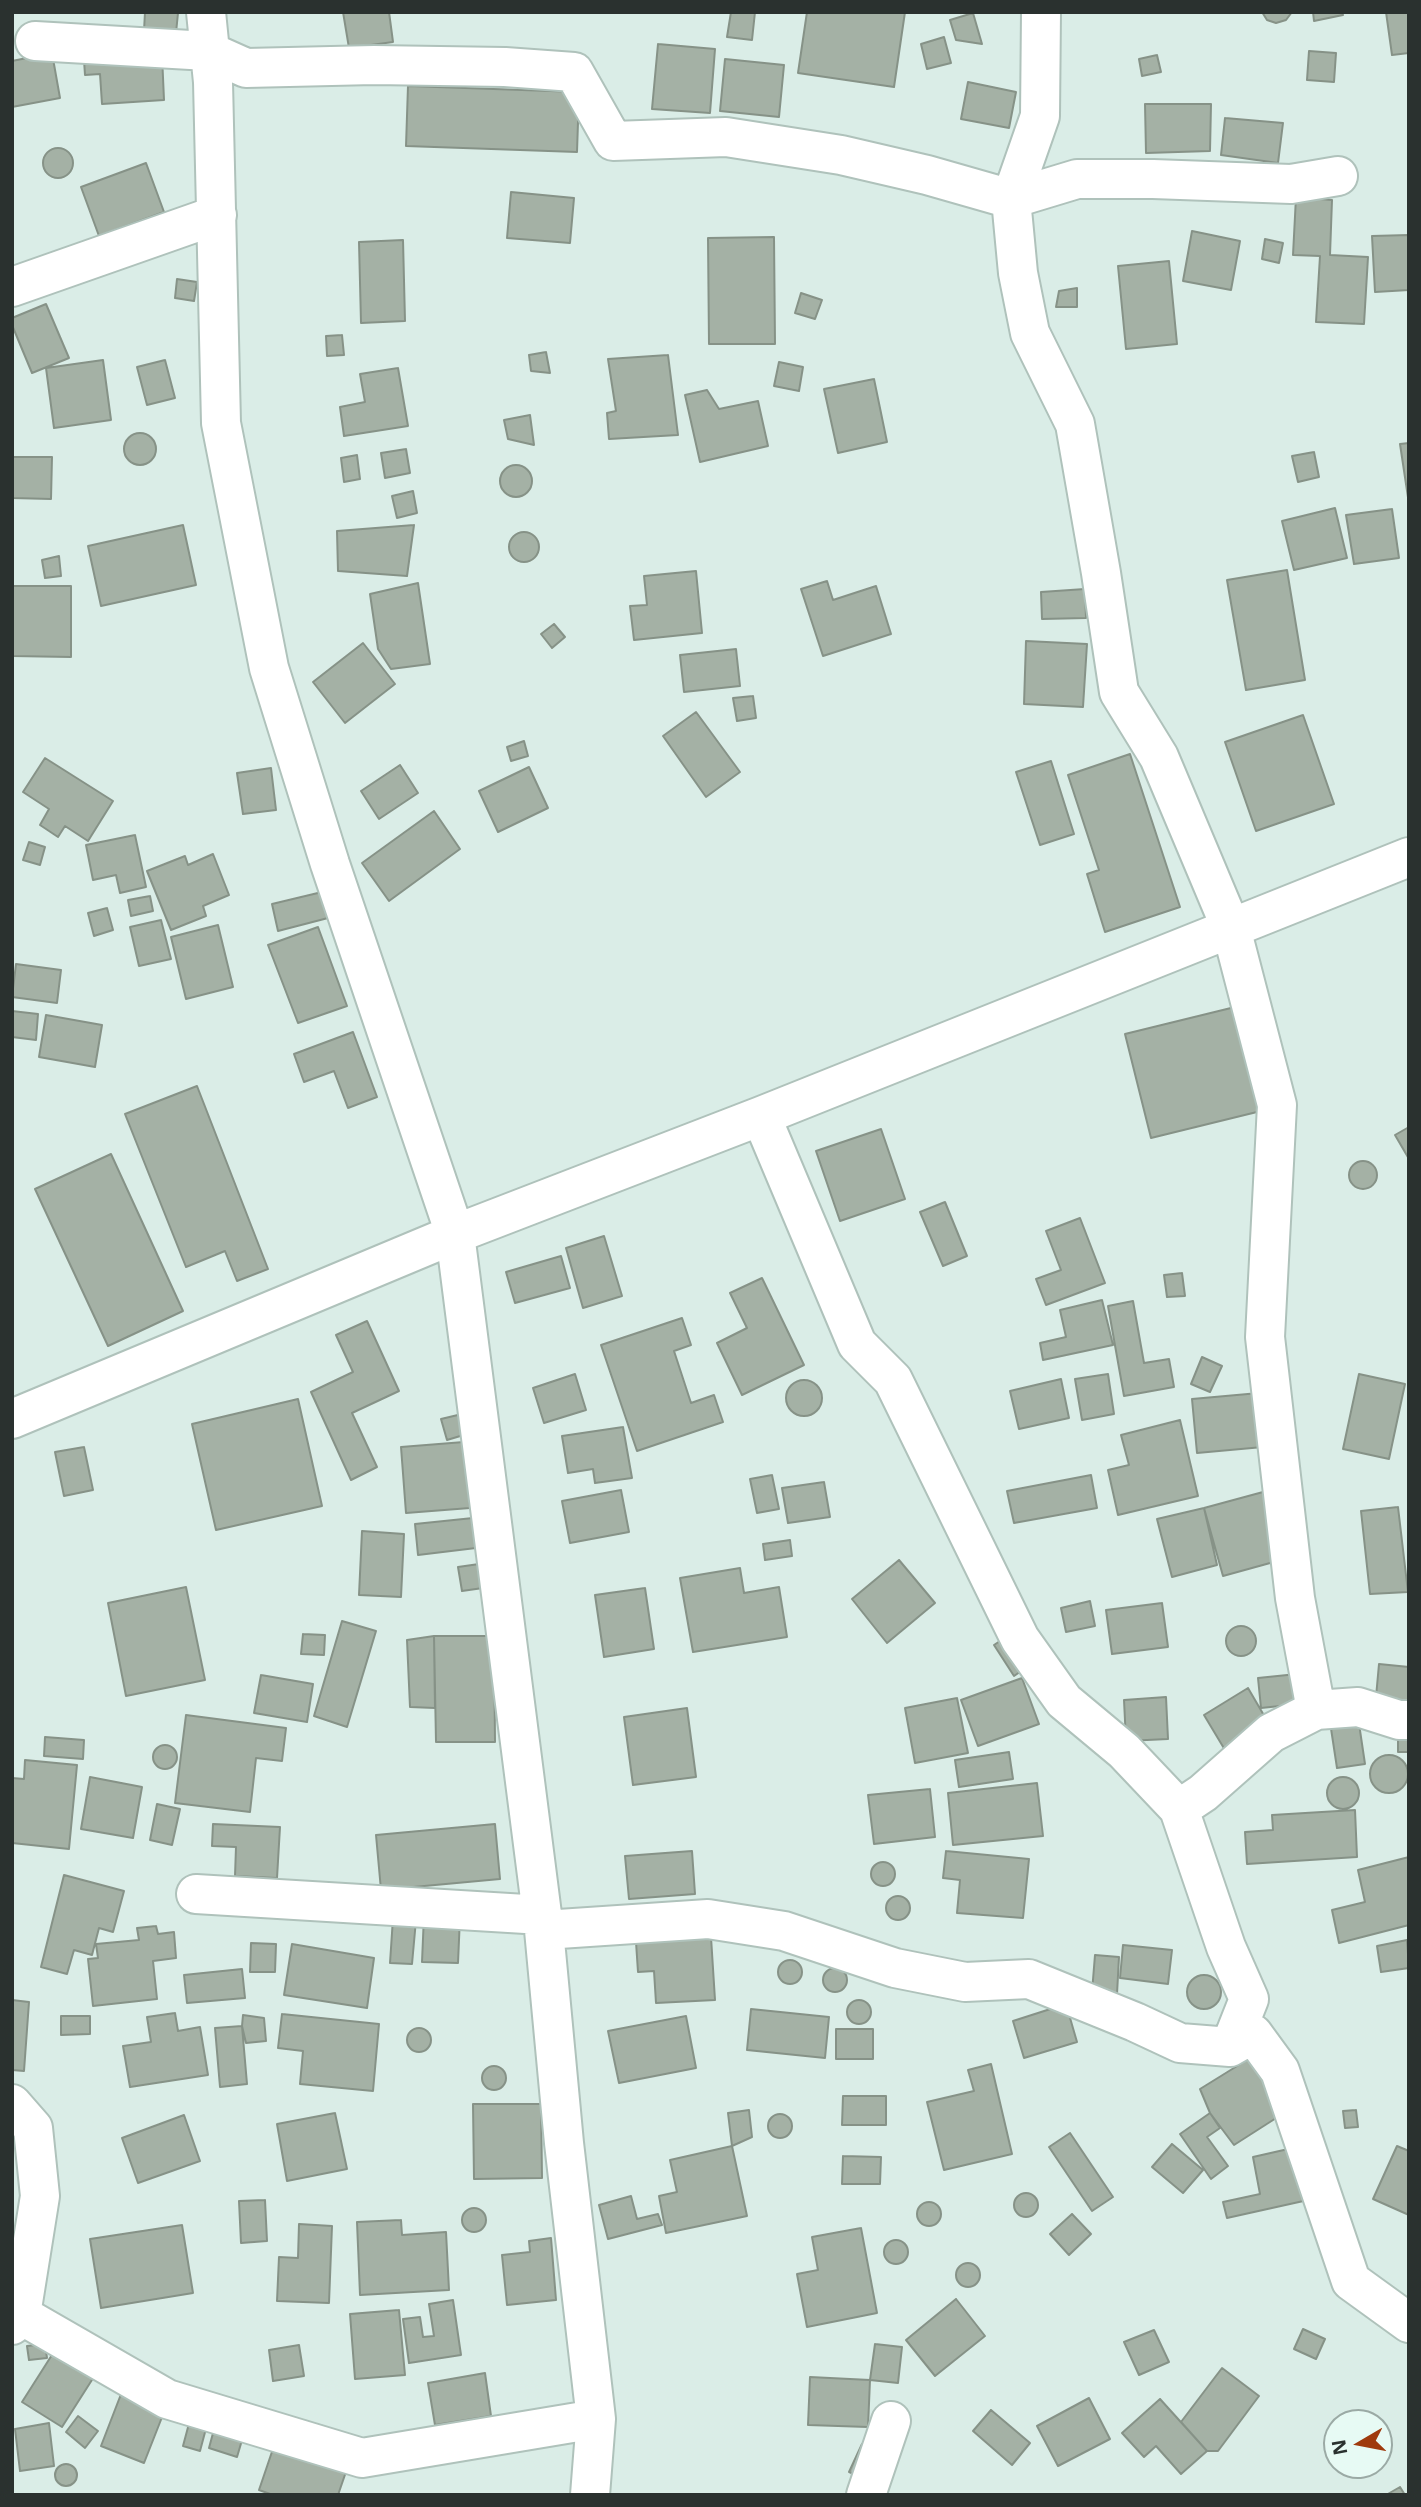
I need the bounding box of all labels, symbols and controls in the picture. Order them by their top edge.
north arrow [1323,2409,1393,2479]
text: N [1325,2437,1353,2457]

